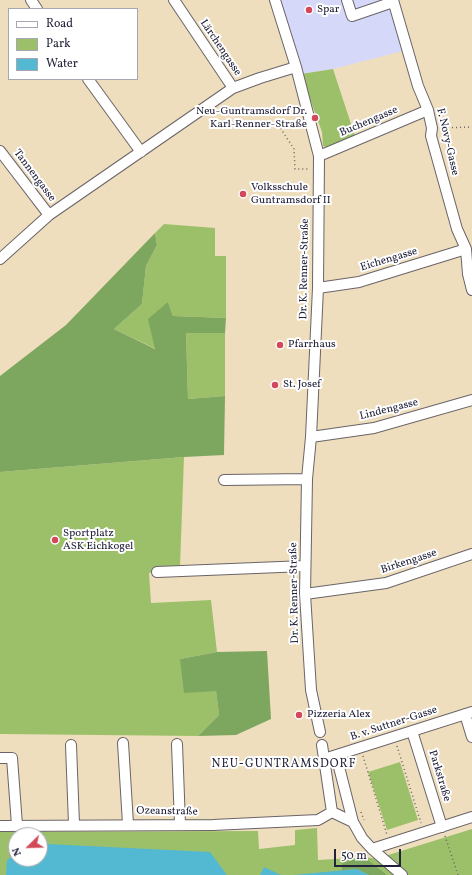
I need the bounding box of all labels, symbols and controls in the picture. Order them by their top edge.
place label: Spar [317,3,339,17]
marker: Spar [304,5,314,15]
legend [8,8,138,80]
text: Road [46,16,73,32]
street label: Lärchengasse [196,17,244,79]
text: Park [46,36,71,52]
text: Water [46,56,78,72]
street label: Buchengasse [338,104,400,140]
place label: Neu-Guntramsdorf Dr. Karl-Renner-Straße [196,105,307,131]
street label: F. Novy-Gasse [433,107,461,177]
marker: Neu-Guntramsdorf Dr. Karl-Renner-Straße [310,113,320,123]
street label: Tannengasse [10,147,58,205]
place label: Volksschule Guntramsdorf II [251,181,331,207]
marker: Volksschule Guntramsdorf II [238,189,248,199]
street label: Dr. K. Renner-Straße [298,218,312,320]
street label: Eichengasse [359,245,419,275]
place label: Pfarrhaus [288,338,336,352]
marker: Pfarrhaus [275,340,285,350]
place label: St. Josef [283,378,321,392]
marker: St. Josef [270,380,280,390]
street label: Lindengasse [358,396,420,424]
place label: Sportplatz ASK Eichkogel [63,527,133,553]
marker: Sportplatz ASK Eichkogel [50,535,60,545]
street label: Dr. K. Renner-Straße [288,542,302,644]
street label: Birkengasse [379,547,439,577]
street label: B. v. Suttner-Gasse [349,704,439,744]
place label: Pizzeria Alex [307,708,371,722]
marker: Pizzeria Alex [294,710,304,720]
street label: Parkstraße [425,749,453,803]
district label: NEU-GUNTRAMSDORF [212,758,356,772]
street label: Ozeanstraße [136,805,198,819]
north arrow [8,827,48,867]
scale bar [336,841,403,867]
text: N [9,845,26,858]
text: 50 m [341,848,367,864]

